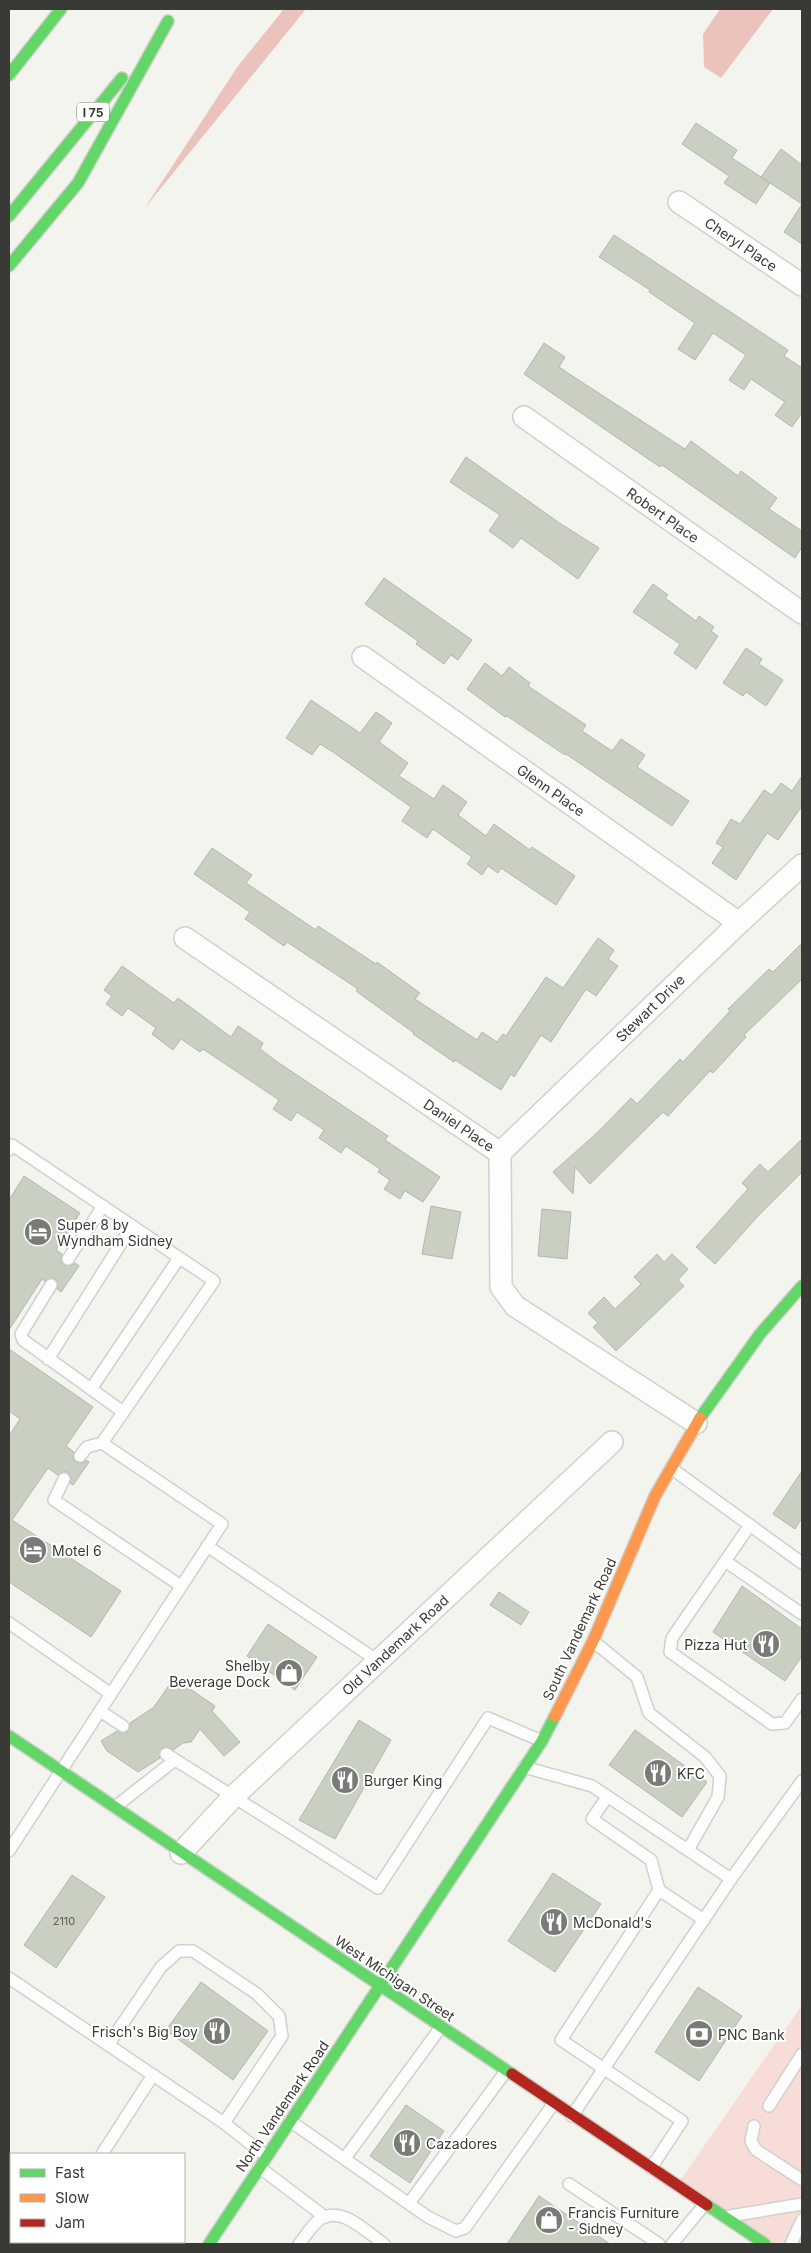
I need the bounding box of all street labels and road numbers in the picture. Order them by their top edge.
road number: I 75 [77,102,109,121]
street label: Cheryl Place [702,214,780,274]
street label: Robert Place [624,484,702,546]
street label: Glenn Place [514,760,588,820]
street label: Stewart Drive [612,971,688,1045]
street label: Daniel Place [420,1095,498,1155]
street label: South Vandemark Road [538,1555,620,1703]
street label: Old Vandemark Road [338,1591,452,1699]
street label: West Michigan Street [332,1932,459,2025]
street label: North Vandemark Road [232,2037,332,2175]

